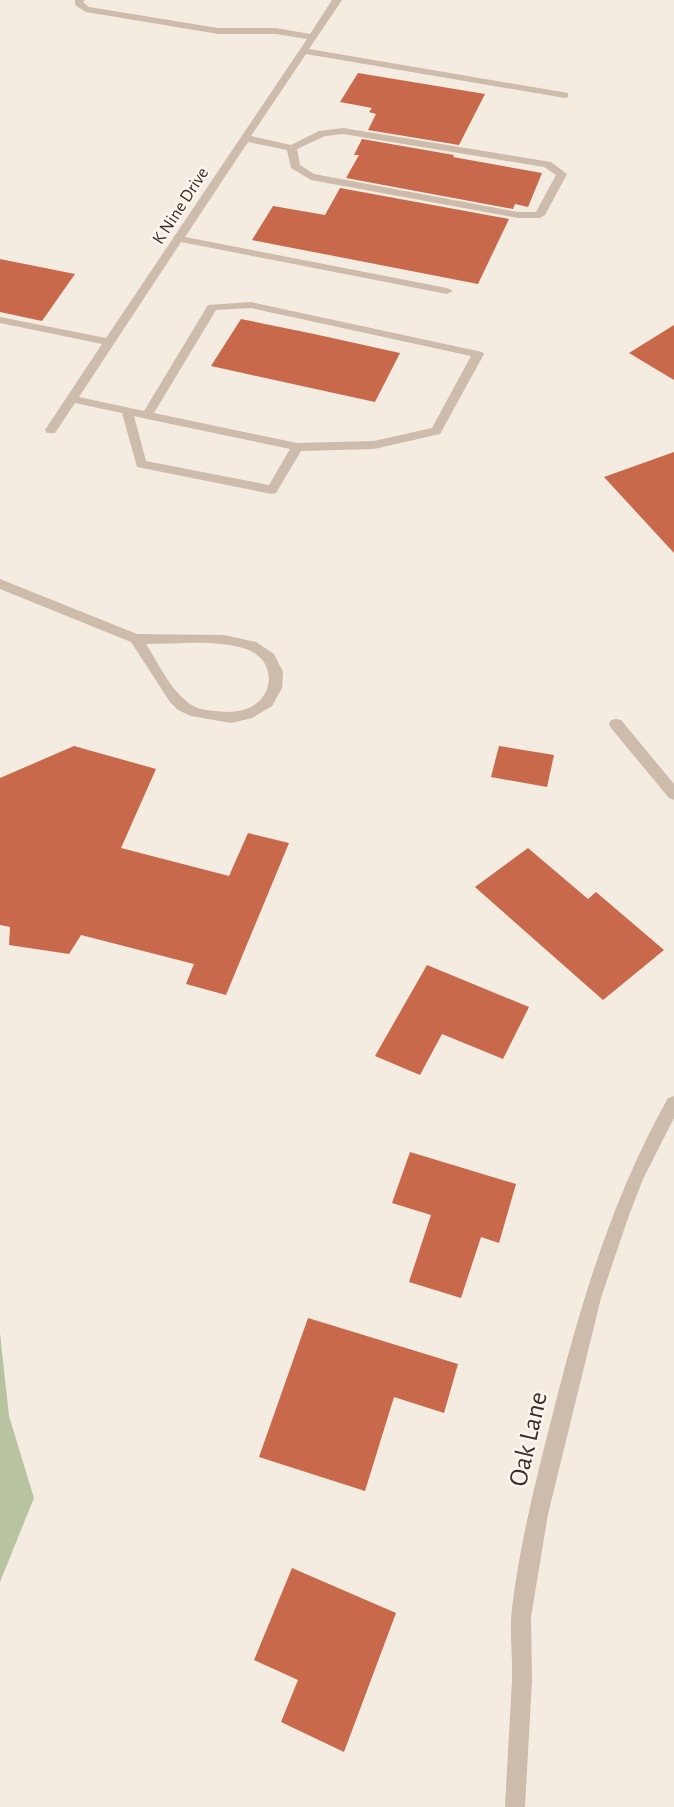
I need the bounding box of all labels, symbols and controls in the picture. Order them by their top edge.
street label: K Nine Drive [150,164,212,248]
street label: Oak Lane [504,1389,552,1489]

